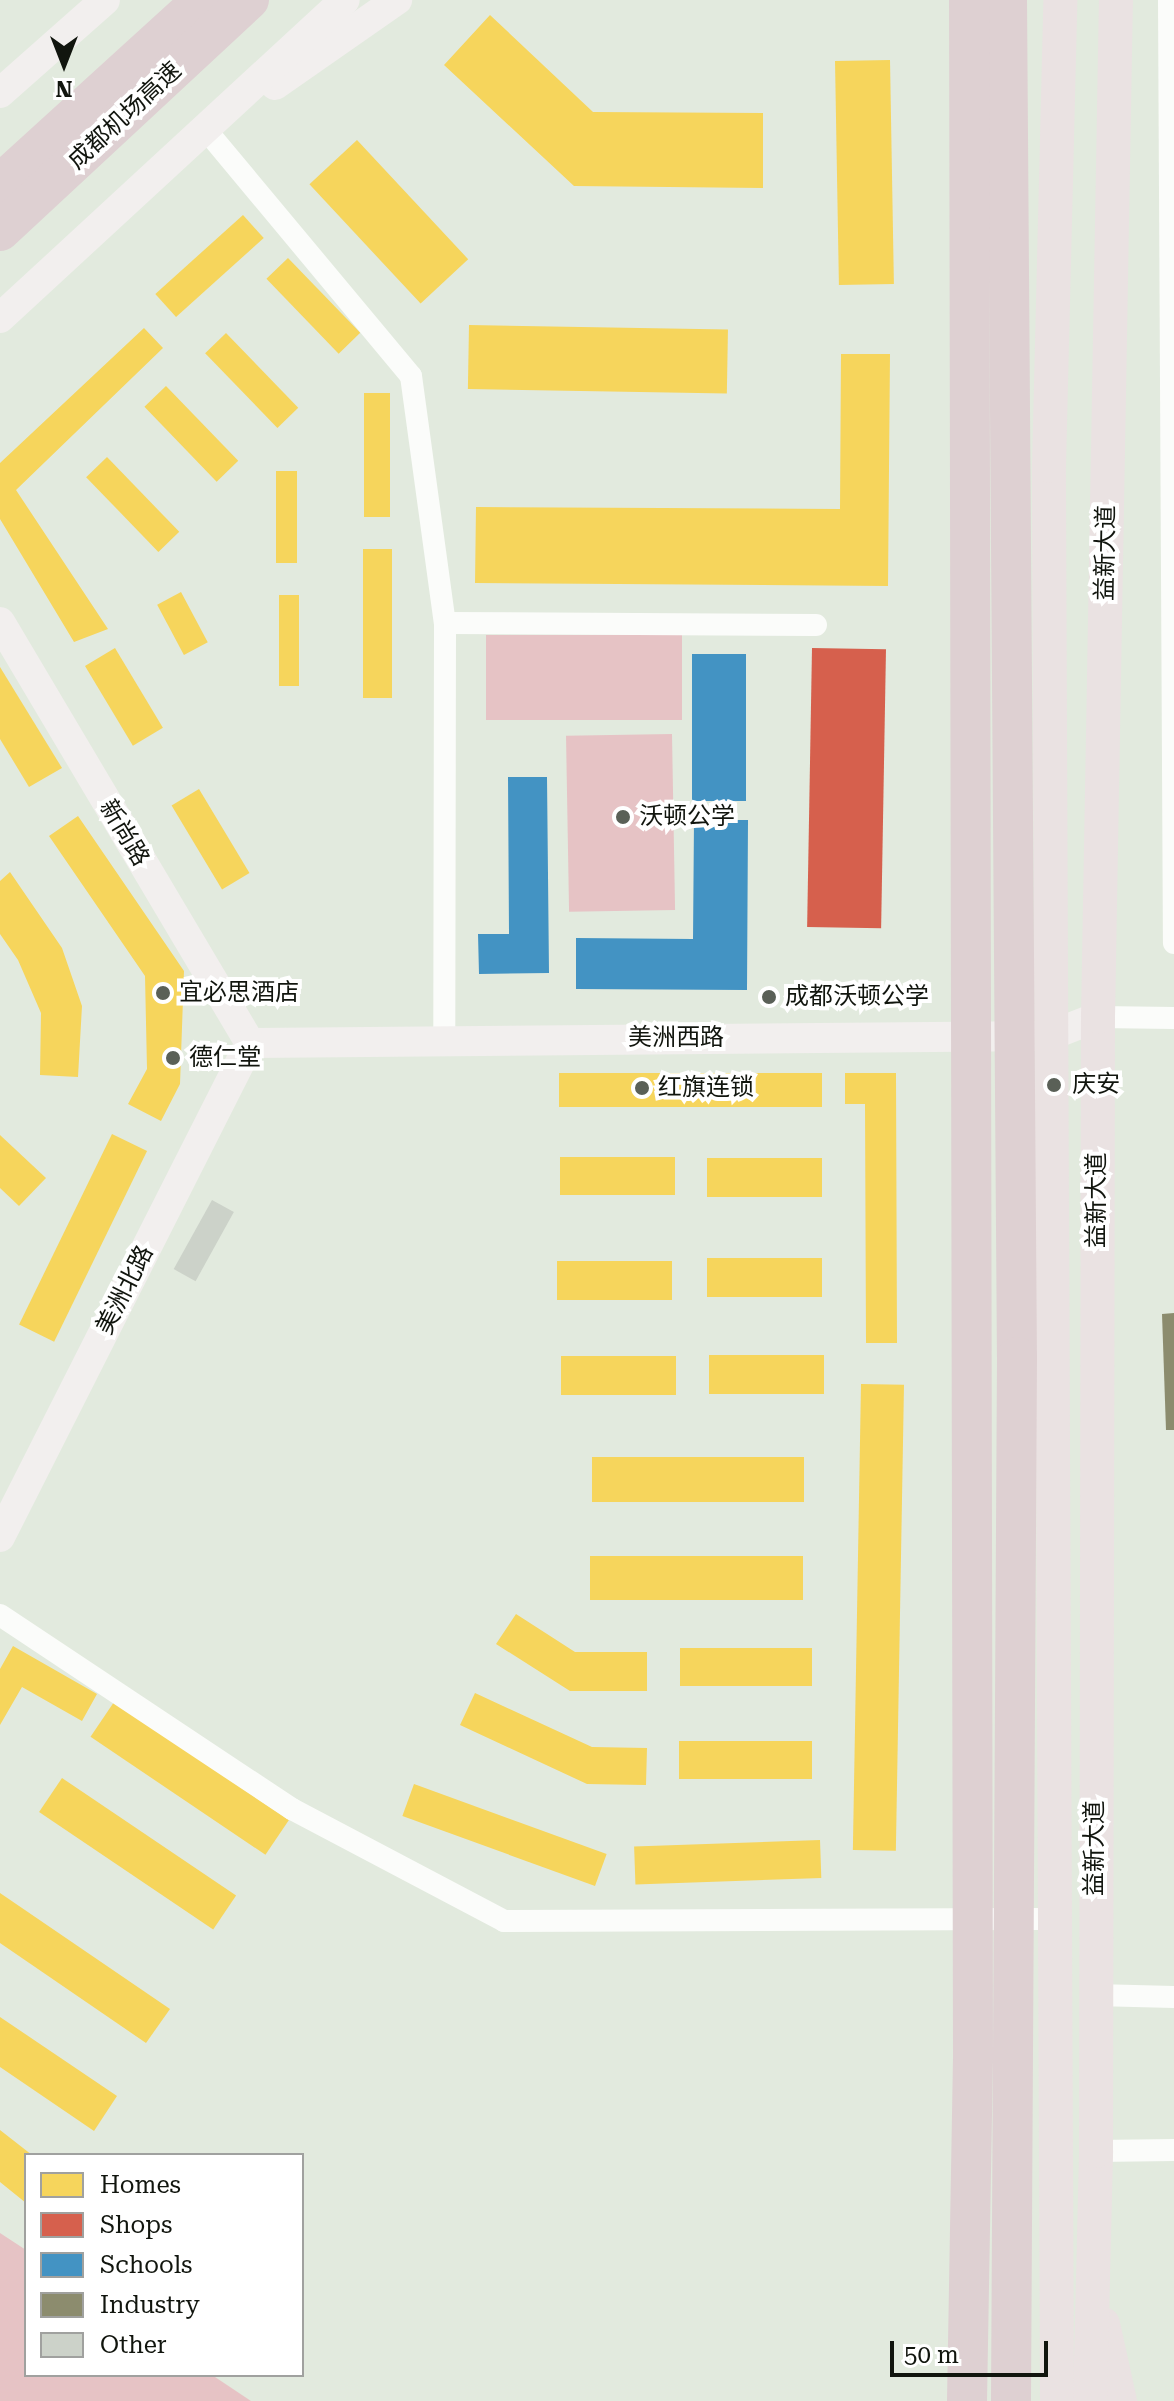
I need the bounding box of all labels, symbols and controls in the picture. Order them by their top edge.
north arrow [24,24,104,104]
street label: 成都机场高速 [63,56,187,176]
text: N [56,76,72,101]
street label: 益新大道 [1091,505,1121,601]
street label: 新尚路 [93,795,155,871]
place label: 沃顿公学 [639,803,735,831]
marker: 沃顿公学 [614,808,632,826]
place label: 宜必思酒店 [179,979,299,1007]
place label: 成都沃顿公学 [785,983,929,1011]
marker: 宜必思酒店 [154,984,172,1002]
marker: 成都沃顿公学 [760,988,778,1006]
street label: 美洲西路 [628,1024,724,1052]
place label: 德仁堂 [189,1044,261,1072]
marker: 德仁堂 [164,1049,182,1067]
place label: 庆安 [1072,1071,1120,1099]
place label: 红旗连锁 [658,1074,754,1102]
marker: 庆安 [1043,1074,1065,1096]
marker: 红旗连锁 [633,1079,651,1097]
street label: 益新大道 [1083,1152,1111,1248]
street label: 美洲北路 [90,1241,160,1339]
street label: 益新大道 [1081,1800,1109,1896]
legend [24,2153,304,2377]
text: Homes [100,2171,181,2199]
text: Shops [100,2211,172,2239]
text: Schools [100,2251,193,2279]
text: Industry [100,2291,200,2319]
scale bar [894,2325,1052,2375]
text: Other [100,2331,167,2359]
text: 50 m [904,2341,959,2369]

